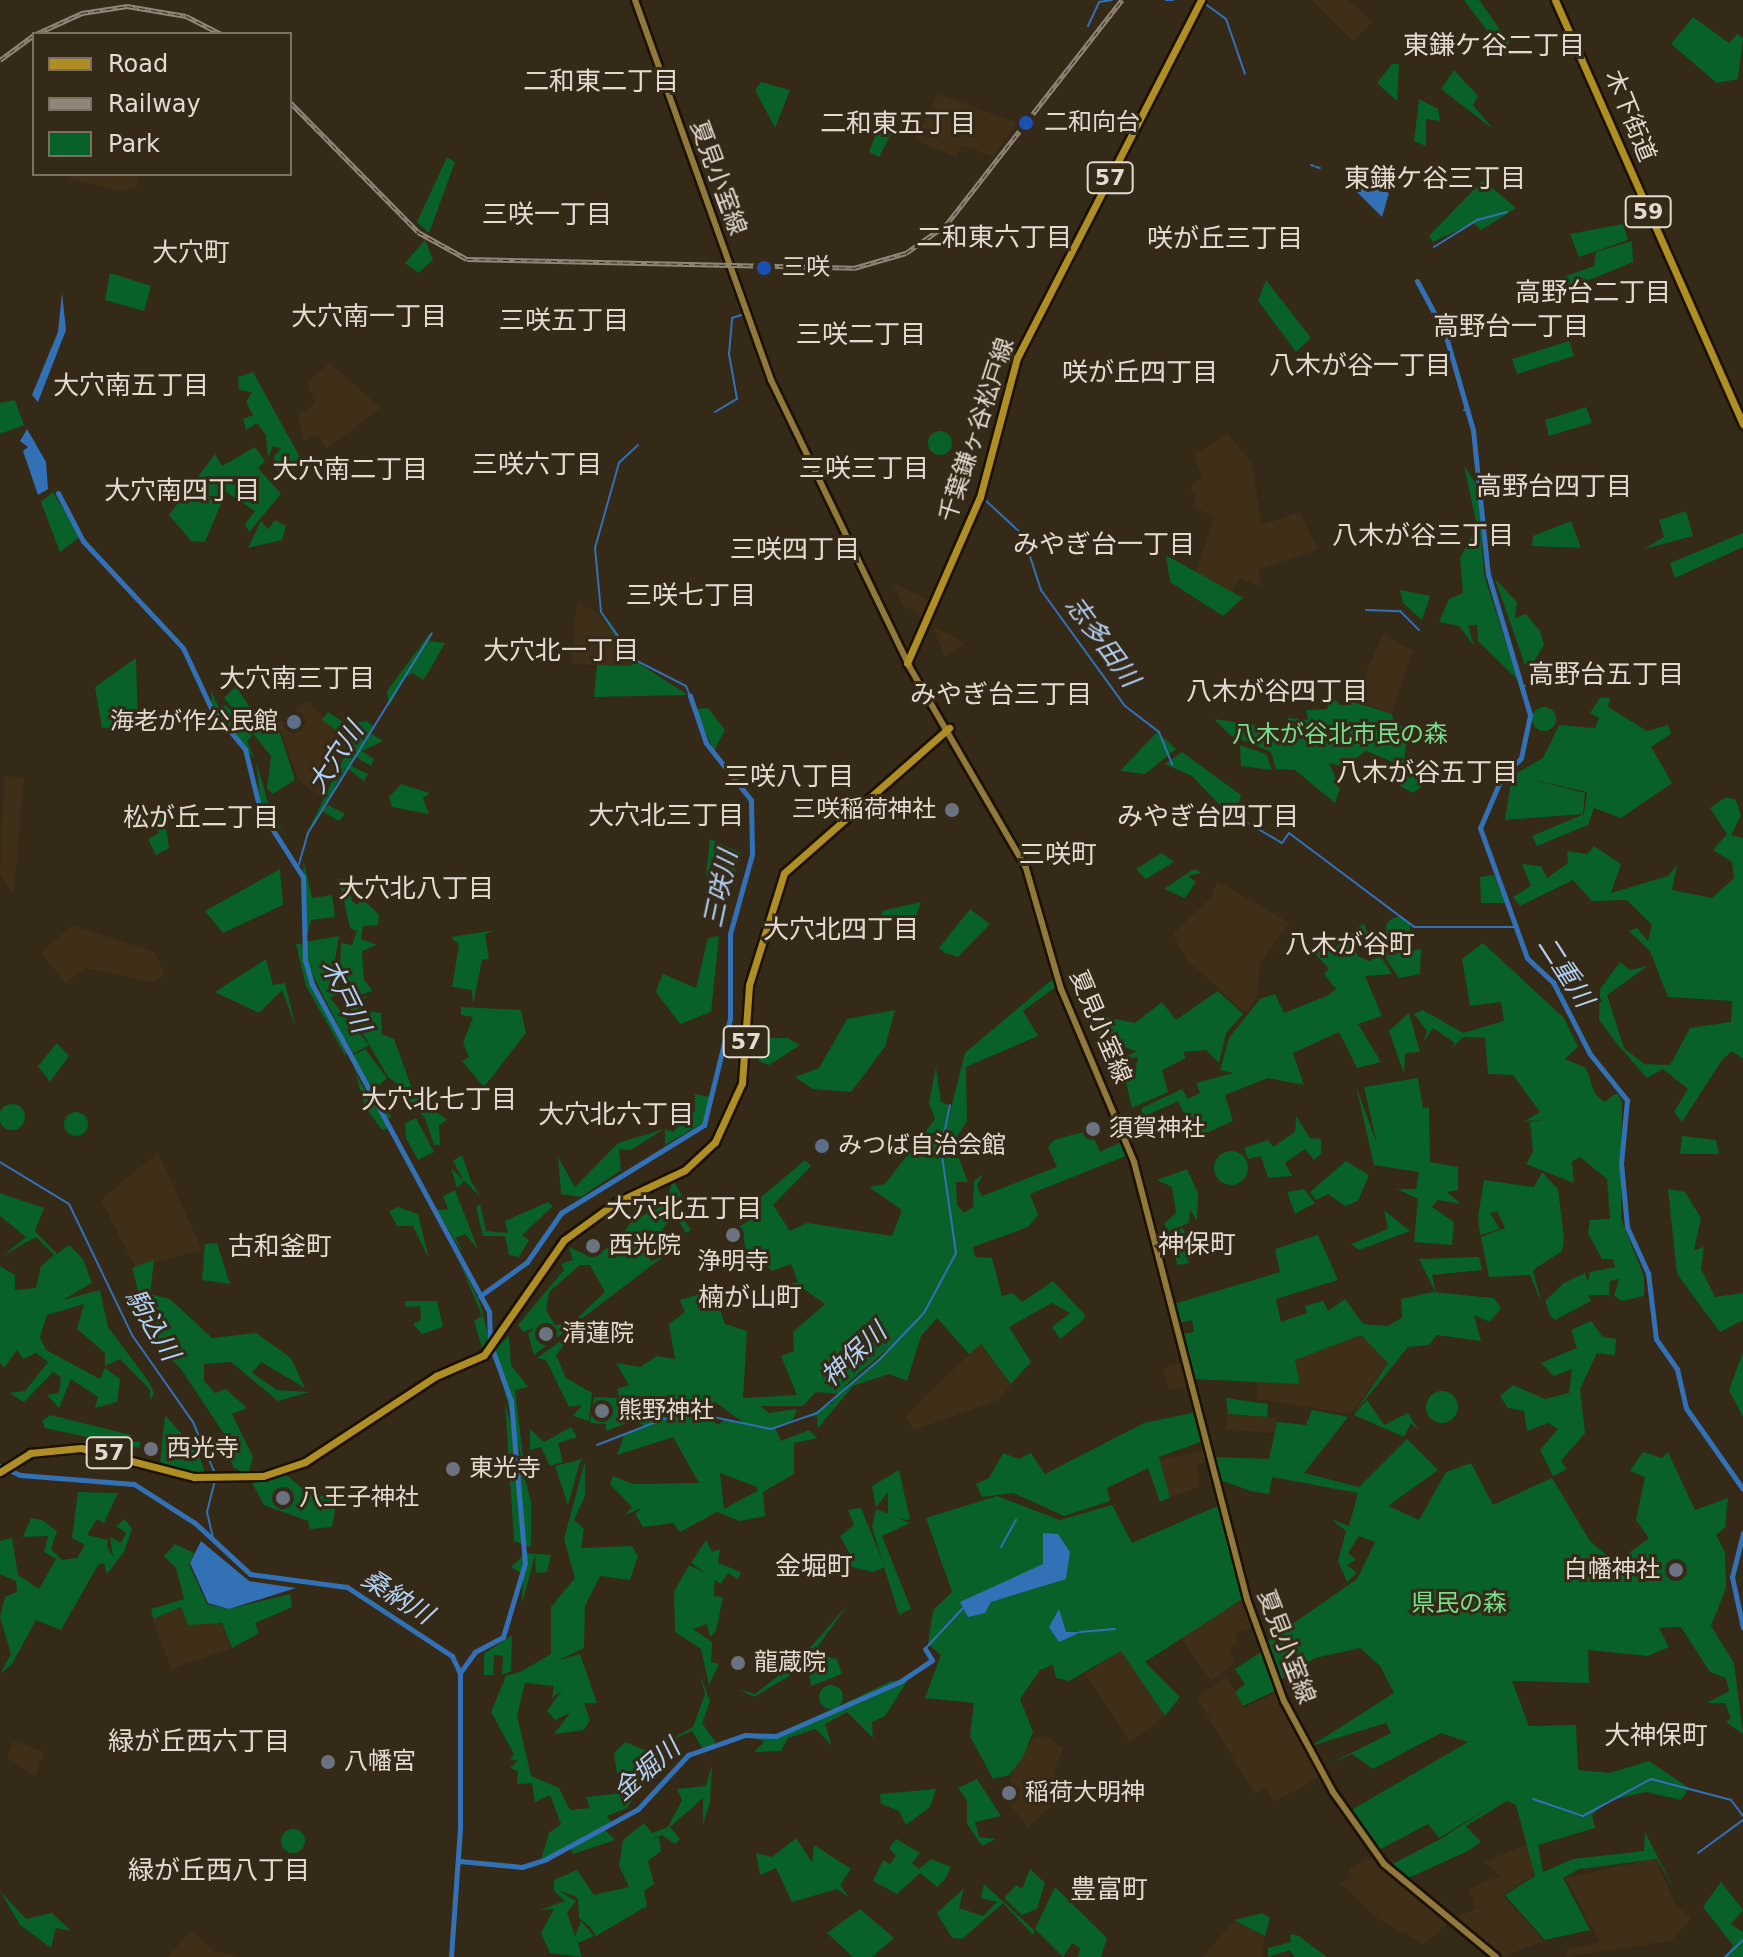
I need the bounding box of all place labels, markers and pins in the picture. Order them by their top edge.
place label: 二和向台 [1044,109,1140,137]
marker: 二和向台 [1015,112,1037,134]
place label: 三咲 [782,254,830,282]
marker: 三咲 [753,257,775,279]
place label: 海老が作公民館 [110,708,278,736]
marker: 海老が作公民館 [285,713,303,731]
place label: 三咲稲荷神社 [792,796,936,824]
marker: 三咲稲荷神社 [943,801,961,819]
place label: 須賀神社 [1109,1115,1205,1143]
marker: 須賀神社 [1084,1120,1102,1138]
place label: みつば自治会館 [838,1132,1006,1160]
marker: みつば自治会館 [813,1137,831,1155]
marker: 浄明寺 [724,1226,742,1244]
place label: 西光院 [609,1232,681,1260]
marker: 西光院 [584,1237,602,1255]
place label: 浄明寺 [697,1248,769,1276]
place label: 清蓮院 [562,1320,634,1348]
marker: 清蓮院 [537,1325,555,1343]
place label: 熊野神社 [618,1397,714,1425]
marker: 熊野神社 [593,1402,611,1420]
place label: 西光寺 [167,1435,239,1463]
marker: 西光寺 [142,1440,160,1458]
place label: 東光寺 [469,1455,541,1483]
marker: 東光寺 [444,1460,462,1478]
place label: 八王子神社 [299,1484,419,1512]
marker: 八王子神社 [274,1489,292,1507]
place label: 白幡神社 [1564,1556,1660,1584]
marker: 白幡神社 [1667,1561,1685,1579]
place label: 龍蔵院 [754,1649,826,1677]
marker: 龍蔵院 [729,1654,747,1672]
place label: 八幡宮 [344,1748,416,1776]
marker: 八幡宮 [319,1753,337,1771]
place label: 稲荷大明神 [1025,1779,1145,1807]
marker: 稲荷大明神 [1000,1784,1018,1802]

